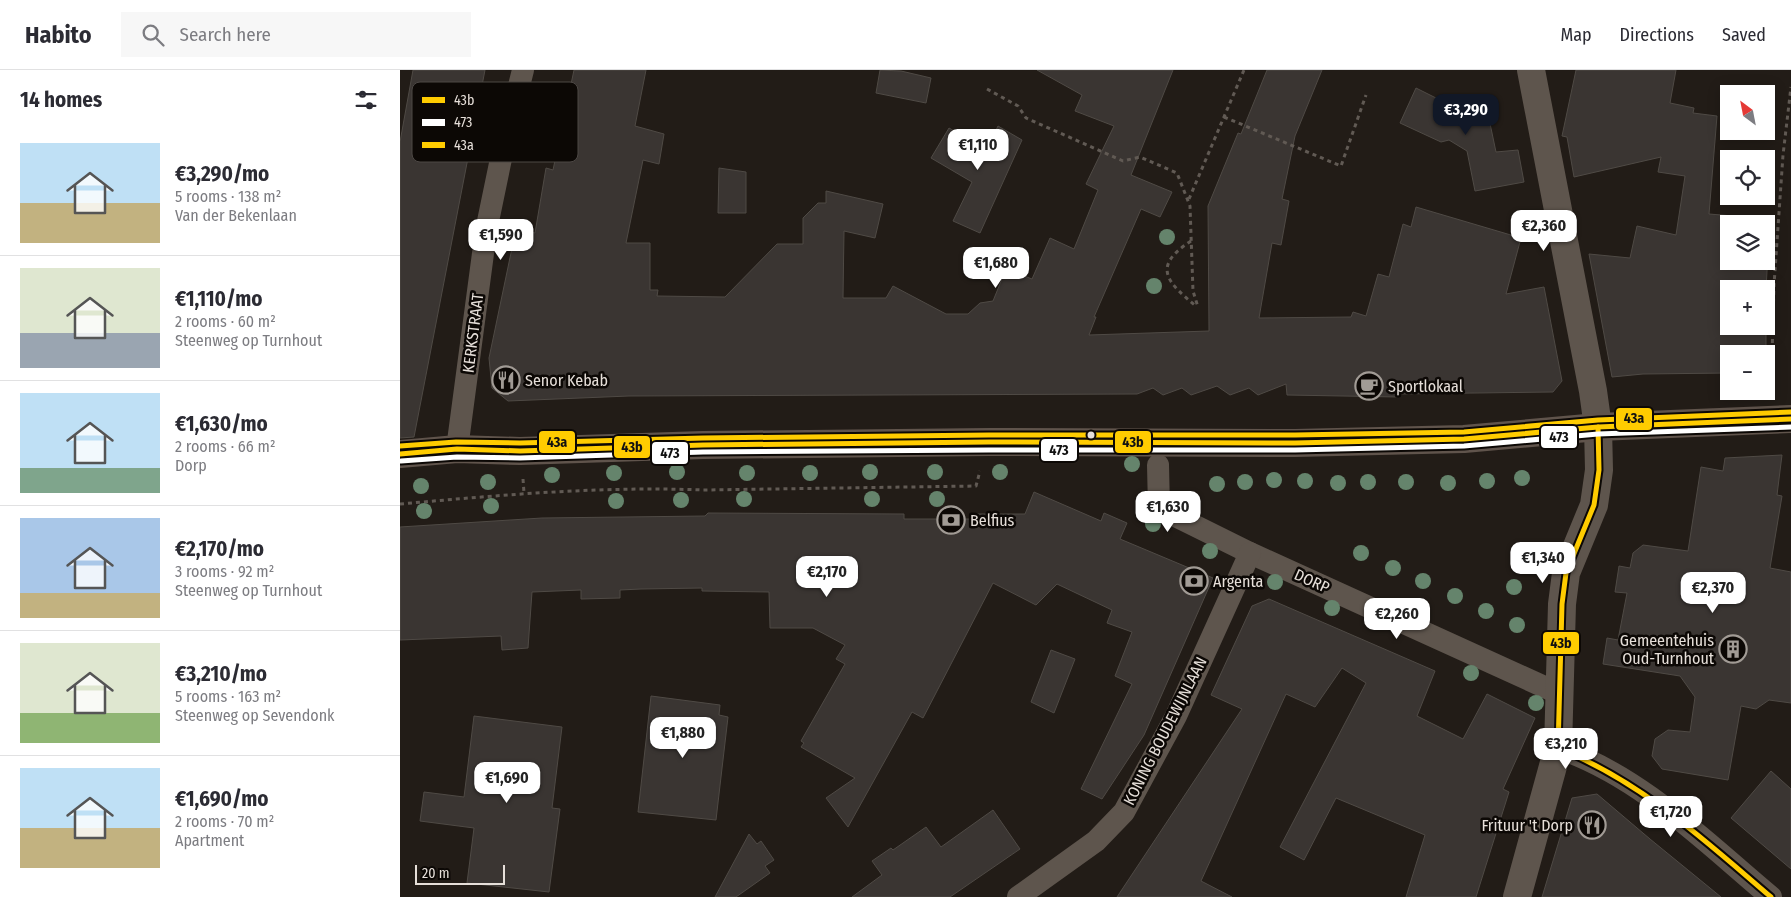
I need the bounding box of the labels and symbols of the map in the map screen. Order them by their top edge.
legend [412,82,578,162]
north arrow [1720,85,1775,140]
text: 43b [454,92,474,109]
pin: €3,290 [1425,93,1507,136]
text: 473 [454,114,472,131]
pin: €1,110 [937,128,1019,171]
text: 43a [454,137,474,154]
pin: €2,360 [1503,210,1585,252]
pin: €1,590 [460,218,542,261]
pin: €1,680 [955,246,1037,289]
street label: KERKSTRAAT [459,291,487,374]
restaurant icon: Senor Kebab [491,365,521,395]
place label: Senor Kebab [525,371,608,390]
cafe icon: Sportlokaal [1354,371,1384,401]
place label: Sportlokaal [1388,377,1463,396]
line badge: 43a [1615,407,1653,431]
text: 43a [1624,410,1644,427]
line badge: 473 [1540,425,1578,449]
text: 473 [1549,429,1569,446]
line badge: 43a [538,430,576,454]
unlabelled marker [1086,430,1096,440]
line badge: 43b [1114,430,1152,454]
text: 43a [547,434,567,451]
text: 43b [1122,434,1144,451]
line badge: 43b [613,435,651,459]
line badge: 473 [1040,438,1078,462]
text: 43b [621,439,643,456]
line badge: 473 [651,441,689,465]
text: 473 [1049,442,1069,459]
text: 473 [660,445,680,462]
pin: €1,630 [1127,490,1209,533]
bank icon: Belfius [936,505,966,535]
place label: Belfius [970,511,1015,530]
pin: €1,340 [1502,542,1584,584]
pin: €2,170 [786,556,868,598]
street label: DORP [1291,565,1333,597]
bank icon: Argenta [1179,566,1209,596]
place label: Argenta [1213,572,1263,591]
pin: €2,370 [1672,572,1754,614]
pin: €2,260 [1356,598,1438,640]
line badge: 43b [1542,631,1580,655]
place label: Gemeentehuis Oud-Turnhout [1620,631,1715,668]
building icon: Gemeentehuis Oud-Turnhout [1718,634,1748,664]
text: 43b [1550,635,1572,652]
street label: KONING BOUDEWIJNLAAN [1119,654,1211,808]
pin: €1,880 [642,716,724,759]
pin: €3,210 [1525,728,1607,770]
pin: €1,690 [466,762,548,804]
pin: €1,720 [1630,796,1712,838]
restaurant icon: Frituur 't Dorp [1577,810,1607,840]
place label: Frituur 't Dorp [1481,816,1573,835]
scale bar [415,862,505,885]

